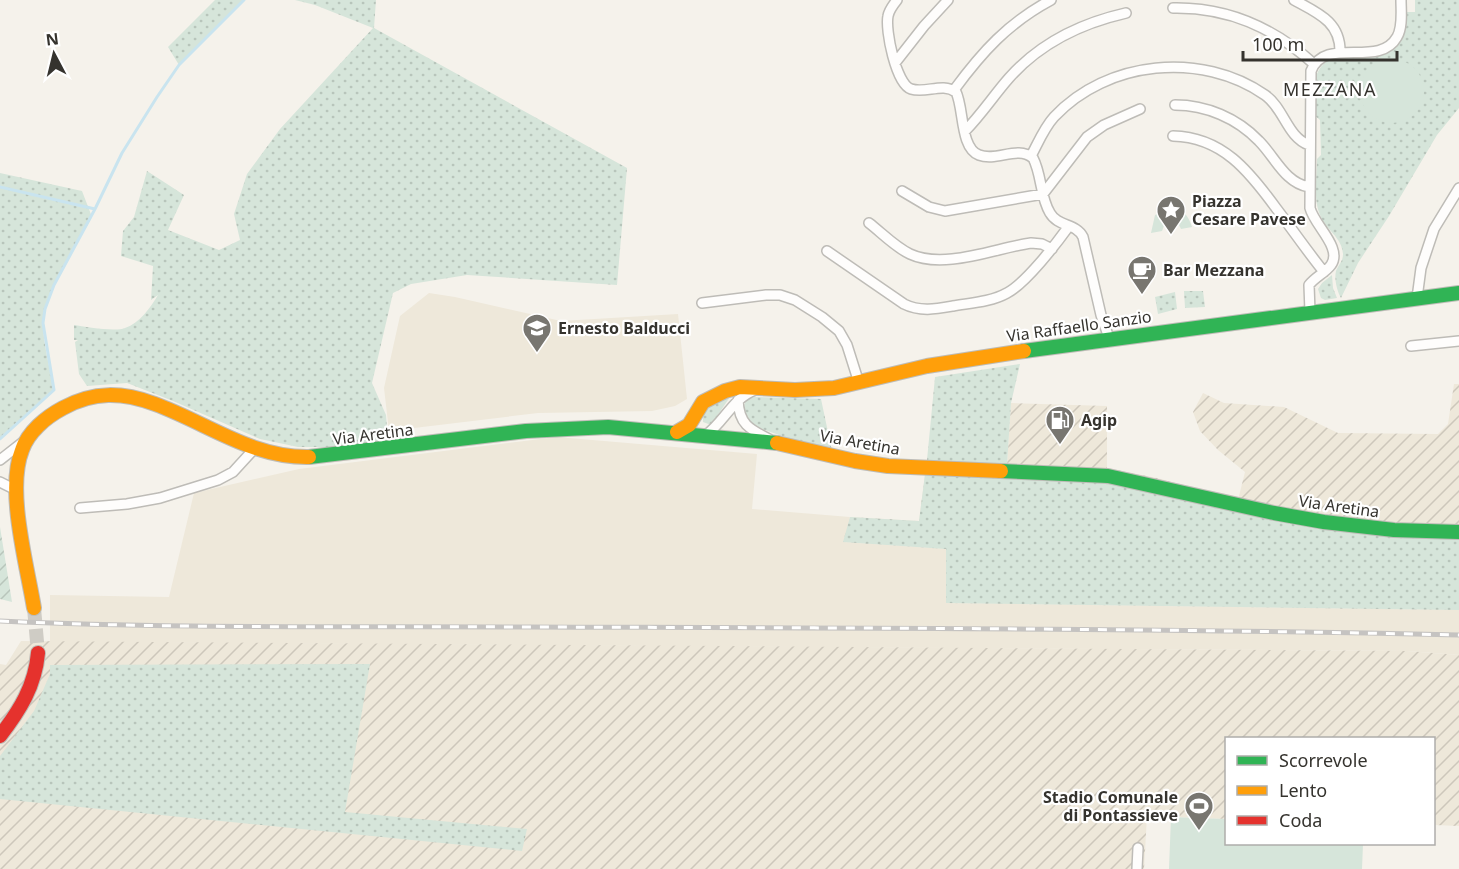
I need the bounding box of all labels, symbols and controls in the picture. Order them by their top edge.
north arrow [24,24,84,84]
scale bar [1243,24,1398,62]
text: N [44,27,60,51]
text: 100 m [1252,32,1304,56]
district label: MEZZANA [1283,77,1377,101]
place label: Piazza Cesare Pavese [1192,190,1306,230]
place icon: Piazza Cesare Pavese [1155,194,1187,236]
cafe icon: Bar Mezzana [1126,254,1158,296]
place label: Bar Mezzana [1163,259,1264,281]
street label: Via Raffaello Sanzio [1005,305,1153,347]
school or university icon: Ernesto Balducci [521,312,553,354]
place label: Ernesto Balducci [558,317,690,339]
fuel station icon: Agip [1044,404,1076,446]
place label: Agip [1081,409,1117,431]
street label: Via Aretina [331,418,415,450]
street label: Via Aretina [818,424,902,460]
street label: Via Aretina [1297,489,1381,523]
legend [1225,737,1435,845]
text: Scorrevole [1279,748,1368,772]
text: Lento [1279,778,1327,802]
place label: Stadio Comunale di Pontassieve [1043,786,1178,826]
sports icon: Stadio Comunale di Pontassieve [1183,790,1215,832]
text: Coda [1279,808,1322,832]

